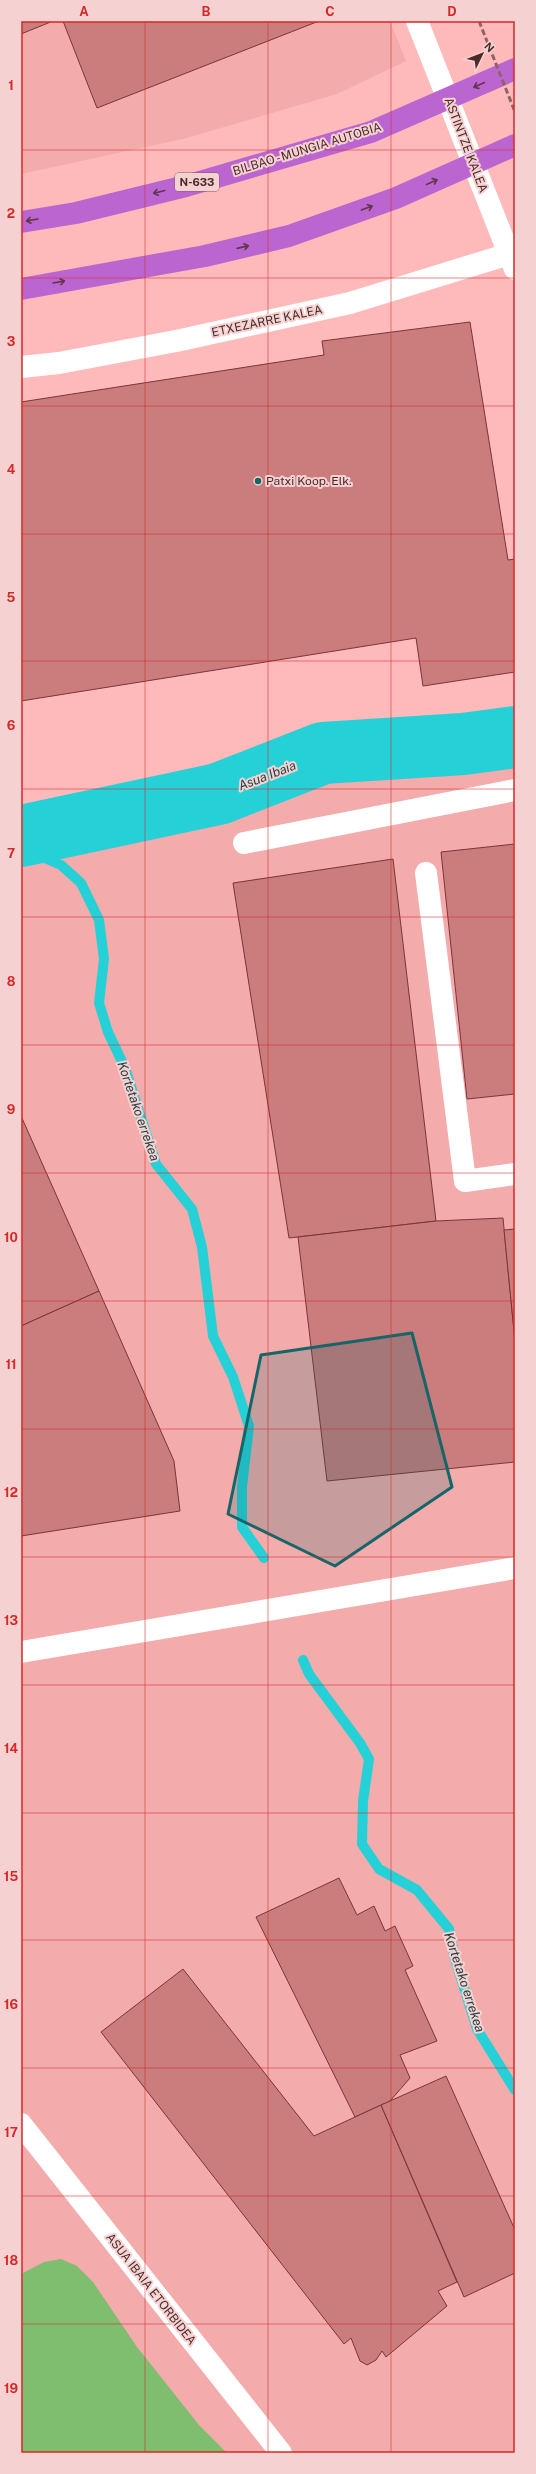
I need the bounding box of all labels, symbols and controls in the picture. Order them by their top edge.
text: A [79,4,89,19]
text: B [202,4,211,19]
text: C [325,4,335,19]
text: D [447,4,457,19]
north arrow [462,34,502,74]
text: N [482,40,497,54]
text: 1 [8,78,14,93]
one-way arrow [474,82,486,89]
street label: ASTINTZE KALEA [441,95,491,195]
street label: BILBAO - MUNGIA AUTOBIA [231,120,383,178]
road number: N-633 [175,173,219,191]
one-way arrow [425,178,437,185]
one-way arrow [152,189,165,197]
one-way arrow [360,204,372,212]
text: 2 [7,206,15,221]
one-way arrow [26,216,39,224]
one-way arrow [236,243,249,251]
one-way arrow [53,278,66,286]
street label: ETXEZARRE KALEA [210,302,324,340]
text: 3 [7,334,16,349]
text: 4 [7,462,16,477]
place label: Patxi Koop. Elk. [266,474,352,488]
marker: Patxi Koop. Elk. [253,476,263,486]
text: 5 [7,590,16,605]
text: 6 [7,718,16,733]
water label: Asua Ibaia [236,758,298,793]
text: 7 [7,846,15,861]
text: 8 [7,974,16,989]
water label: Kortetako errekea [114,1059,163,1163]
text: 9 [7,1102,15,1117]
text: 10 [4,1230,18,1245]
text: 11 [5,1357,17,1372]
text: 12 [4,1485,18,1500]
text: 13 [4,1613,18,1628]
text: 14 [4,1741,19,1756]
text: 15 [4,1869,18,1884]
water label: Kortetako errekea [441,1930,488,2034]
text: 16 [4,1997,18,2012]
text: 17 [4,2125,18,2140]
street label: ASUA IBAIA ETORBIDEA [103,2230,199,2348]
text: 18 [4,2253,18,2268]
text: 19 [4,2381,18,2396]

